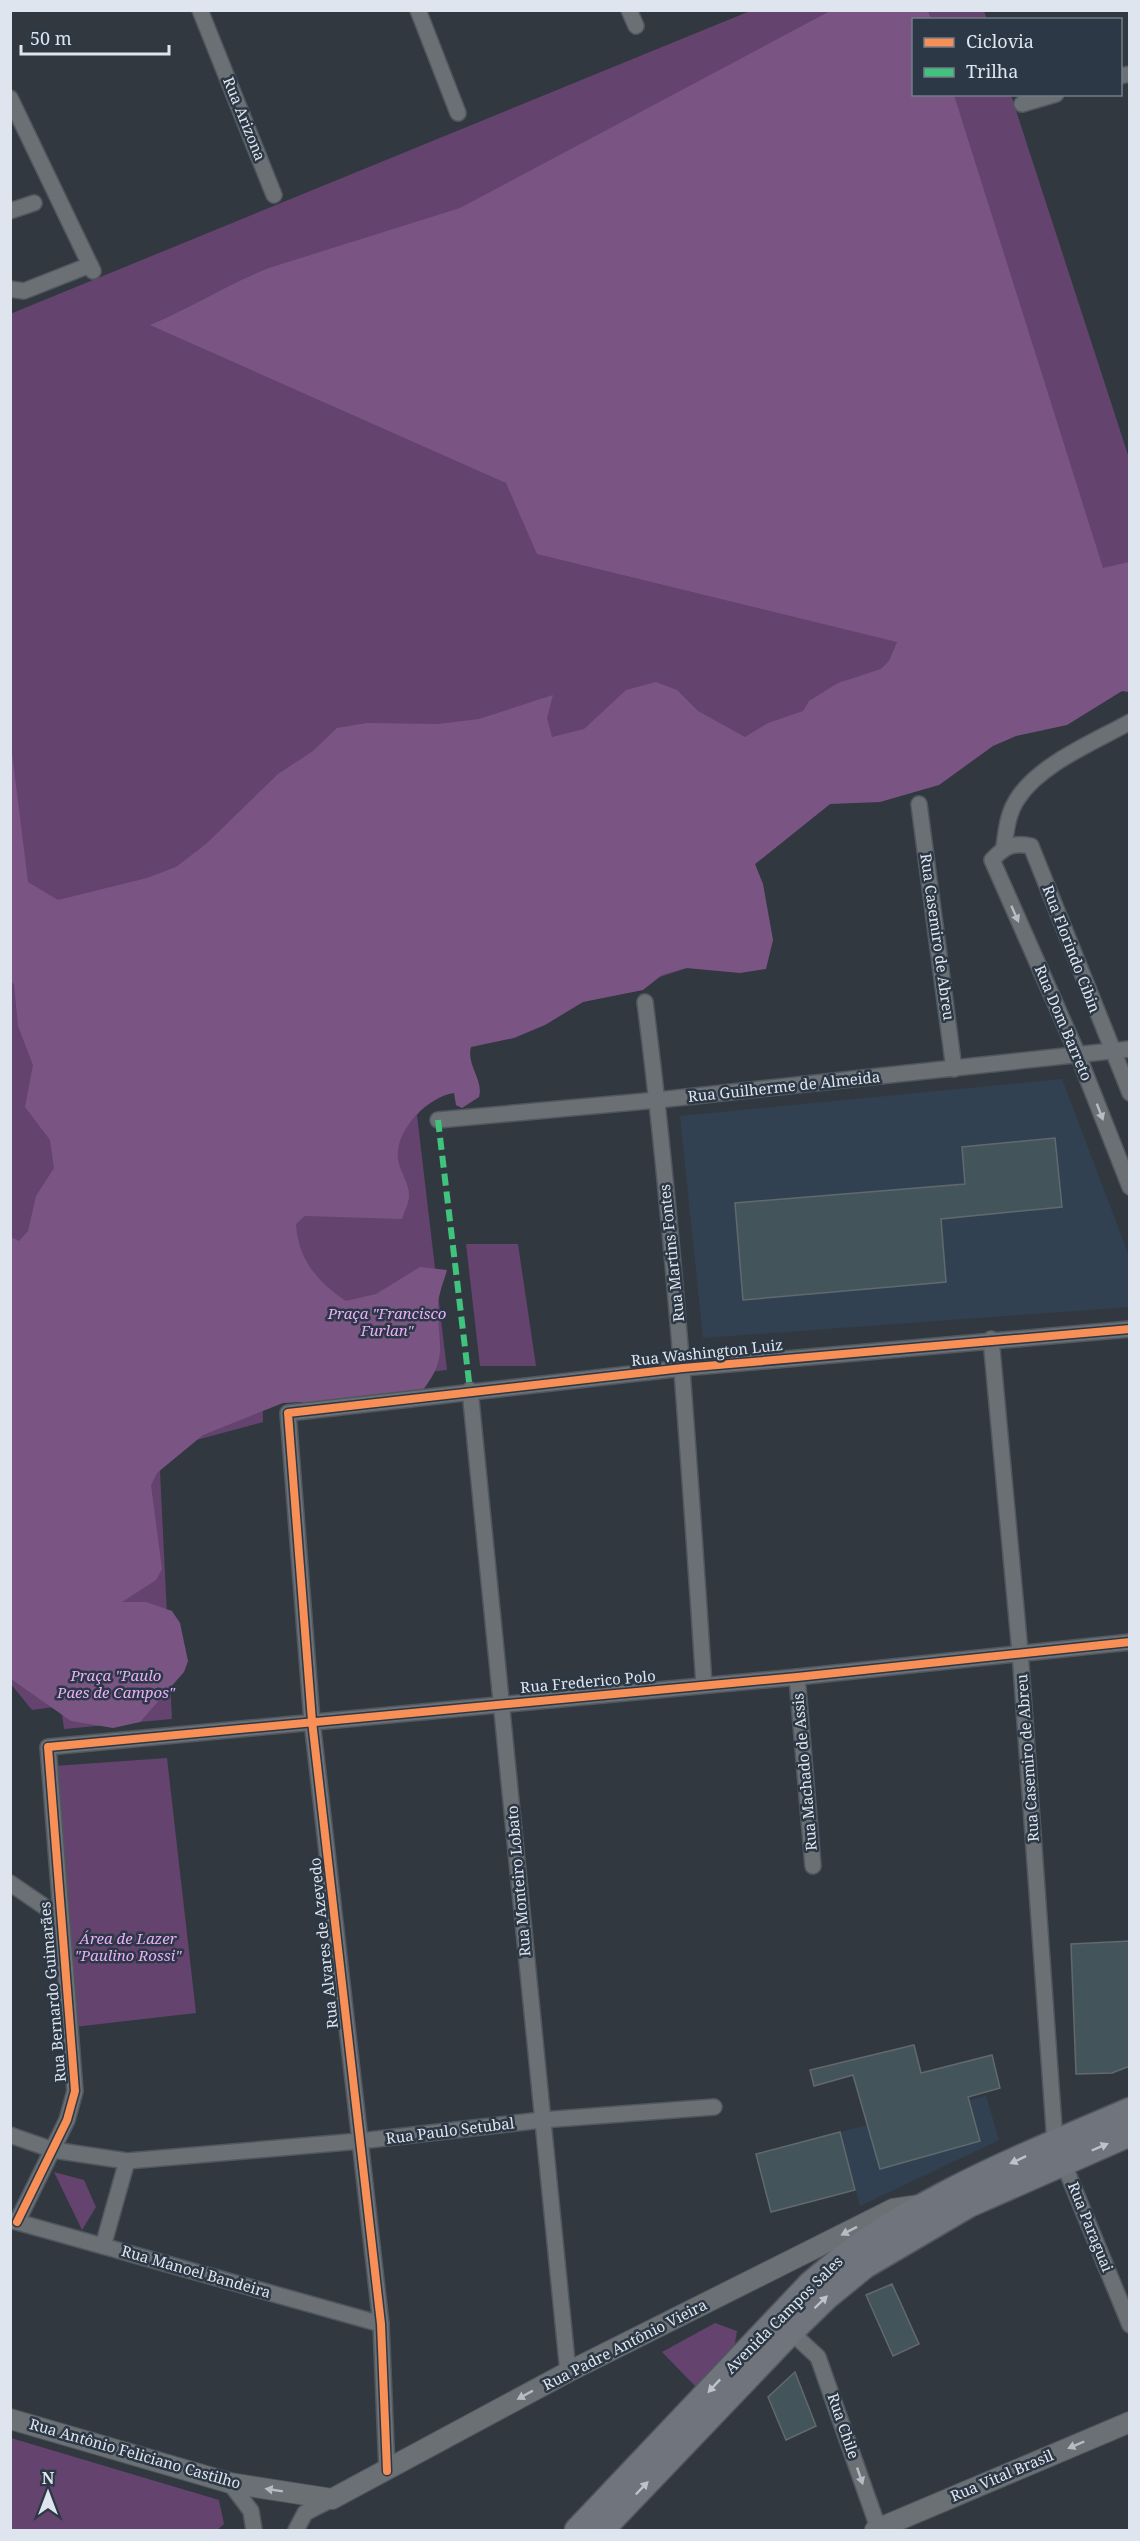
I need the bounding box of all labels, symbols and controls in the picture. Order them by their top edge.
scale bar [21,18,170,56]
legend [912,18,1122,96]
text: 50 m [30,26,72,50]
text: Ciclovia [966,29,1034,53]
text: Trilha [966,59,1018,83]
street label: Rua Arizona [219,74,271,163]
street label: Rua Casemiro de Abreu [916,852,960,1022]
street label: Rua Florindo Cibin [1038,882,1106,1015]
one-way arrow [1011,905,1020,922]
street label: Rua Dom Barreto [1031,962,1097,1083]
street label: Rua Guilherme de Almeida [687,1066,881,1106]
one-way arrow [1095,1104,1105,1122]
street label: Rua Martins Fontes [654,1183,688,1323]
park label: Praça "Francisco Furlan" [327,1303,446,1340]
street label: Rua Washington Luiz [630,1334,784,1370]
park label: Praça "Paulo Paes de Campos" [56,1665,176,1702]
street label: Rua Frederico Polo [519,1665,656,1697]
street label: Rua Casemiro de Abreu [1011,1673,1043,1843]
street label: Rua Machado de Assis [787,1692,821,1852]
street label: Rua Monteiro Lobato [501,1805,535,1957]
street label: Rua Alvares de Azevedo [304,1857,342,2030]
street label: Rua Bernardo Guimarães [34,1901,70,2083]
park label: Área de Lazer "Paulino Rossi" [75,1928,182,1965]
street label: Rua Paulo Setubal [385,2112,516,2148]
one-way arrow [1091,2142,1109,2152]
one-way arrow [1010,2155,1027,2164]
street label: Rua Paraguai [1064,2179,1118,2275]
one-way arrow [840,2227,857,2236]
street label: Rua Manoel Bandeira [119,2240,273,2302]
street label: Avenida Campos Sales [720,2251,847,2378]
street label: Rua Padre Antônio Vieira [539,2294,710,2394]
one-way arrow [814,2296,828,2310]
one-way arrow [708,2378,721,2393]
one-way arrow [516,2390,533,2400]
street label: Rua Chile [823,2390,864,2461]
street label: Rua Antônio Feliciano Castilho [27,2413,243,2493]
one-way arrow [1066,2440,1084,2450]
street label: Rua Vital Brasil [947,2444,1057,2506]
north arrow [18,2463,78,2523]
text: N [42,2467,55,2489]
one-way arrow [856,2468,866,2486]
one-way arrow [635,2481,649,2496]
one-way arrow [265,2485,284,2494]

